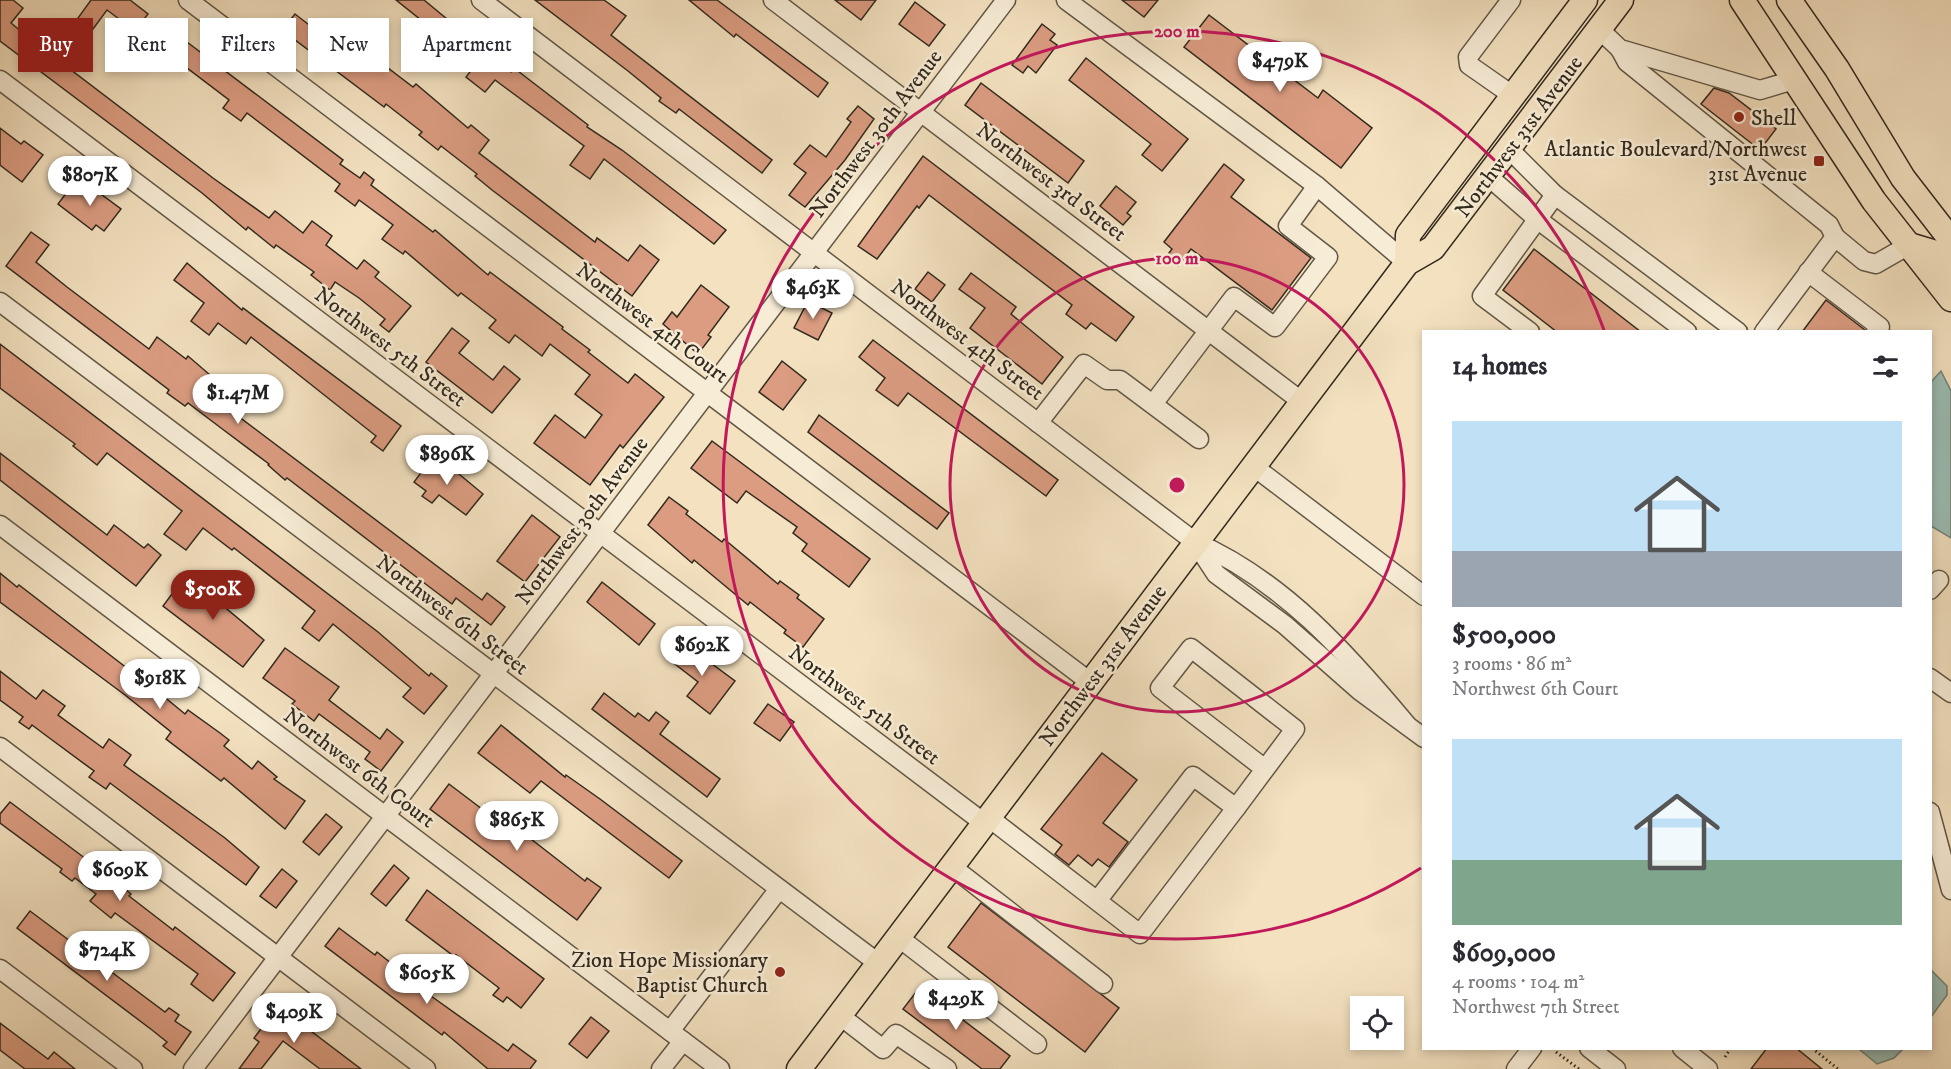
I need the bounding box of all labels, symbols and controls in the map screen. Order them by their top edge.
chip: Buy [18,18,93,72]
chip: Rent [105,18,188,72]
chip: Filters [200,18,296,72]
chip: New [308,18,389,72]
chip: Apartment [401,18,533,72]
text: 200 m [1154,21,1200,43]
pin: $479K [1238,42,1322,93]
street label: Northwest 30th Avenue [804,44,948,223]
text: $479K [1252,49,1308,74]
street label: Northwest 31st Avenue [1449,51,1589,223]
place label: Shell [1751,105,1797,132]
marker: Shell [1732,110,1746,124]
street label: Northwest 3rd Street [971,117,1132,247]
place label: Atlantic Boulevard/Northwest 31st Avenue [1544,136,1807,188]
marker: Atlantic Boulevard/Northwest 31st Avenue [1812,154,1826,168]
pin: $807K [48,156,132,207]
text: $807K [62,163,118,188]
text: 100 m [1155,248,1199,270]
street label: Northwest 4th Court [570,257,734,389]
pin: $463K [771,269,855,320]
street label: Northwest 4th Street [885,274,1049,407]
text: $463K [786,276,840,301]
street label: Northwest 5th Street [309,281,471,413]
text: 14 homes [1452,350,1547,383]
icon: filters [1869,350,1902,383]
pin: $1.47M [189,374,287,425]
text: $1.47M [207,381,269,406]
street label: Northwest 30th Avenue [510,431,654,610]
pin: $896K [405,435,489,486]
text: $896K [419,442,475,467]
icon: home [1623,460,1731,568]
centre of rings [1167,475,1187,495]
street label: Northwest 6th Street [371,549,534,681]
pin: $500K [171,570,255,621]
text: $500K [185,577,241,602]
street label: Northwest 31st Avenue [1033,580,1173,752]
text: $500,000 [1452,619,1556,652]
pin: $692K [660,626,744,677]
text: $692K [674,633,730,658]
street label: Northwest 5th Street [783,639,945,771]
text: 3 rooms · 86 m² [1452,652,1571,677]
pin: $918K [118,659,202,710]
text: $918K [134,666,186,691]
text: Northwest 6th Court [1452,677,1618,702]
street label: Northwest 6th Court [278,702,440,834]
icon: home [1623,778,1731,886]
pin: $865K [475,801,559,852]
text: $865K [489,808,545,833]
pin: $609K [78,851,162,902]
text: $609K [92,858,148,883]
pin: $724K [65,931,149,982]
text: $609,000 [1452,937,1556,970]
text: $724K [79,938,135,963]
place label: Zion Hope Missionary Baptist Church [571,947,769,999]
pin: $605K [385,954,469,1005]
text: $605K [399,961,455,986]
marker: Zion Hope Missionary Baptist Church [773,965,787,979]
text: 4 rooms · 104 m² [1452,970,1584,995]
pin: $429K [914,980,998,1031]
text: $429K [928,987,984,1012]
pin: $409K [252,993,336,1044]
text: Northwest 7th Street [1452,995,1619,1020]
map controls [1350,996,1404,1050]
button: locate [1350,996,1404,1050]
text: $409K [265,1000,323,1025]

